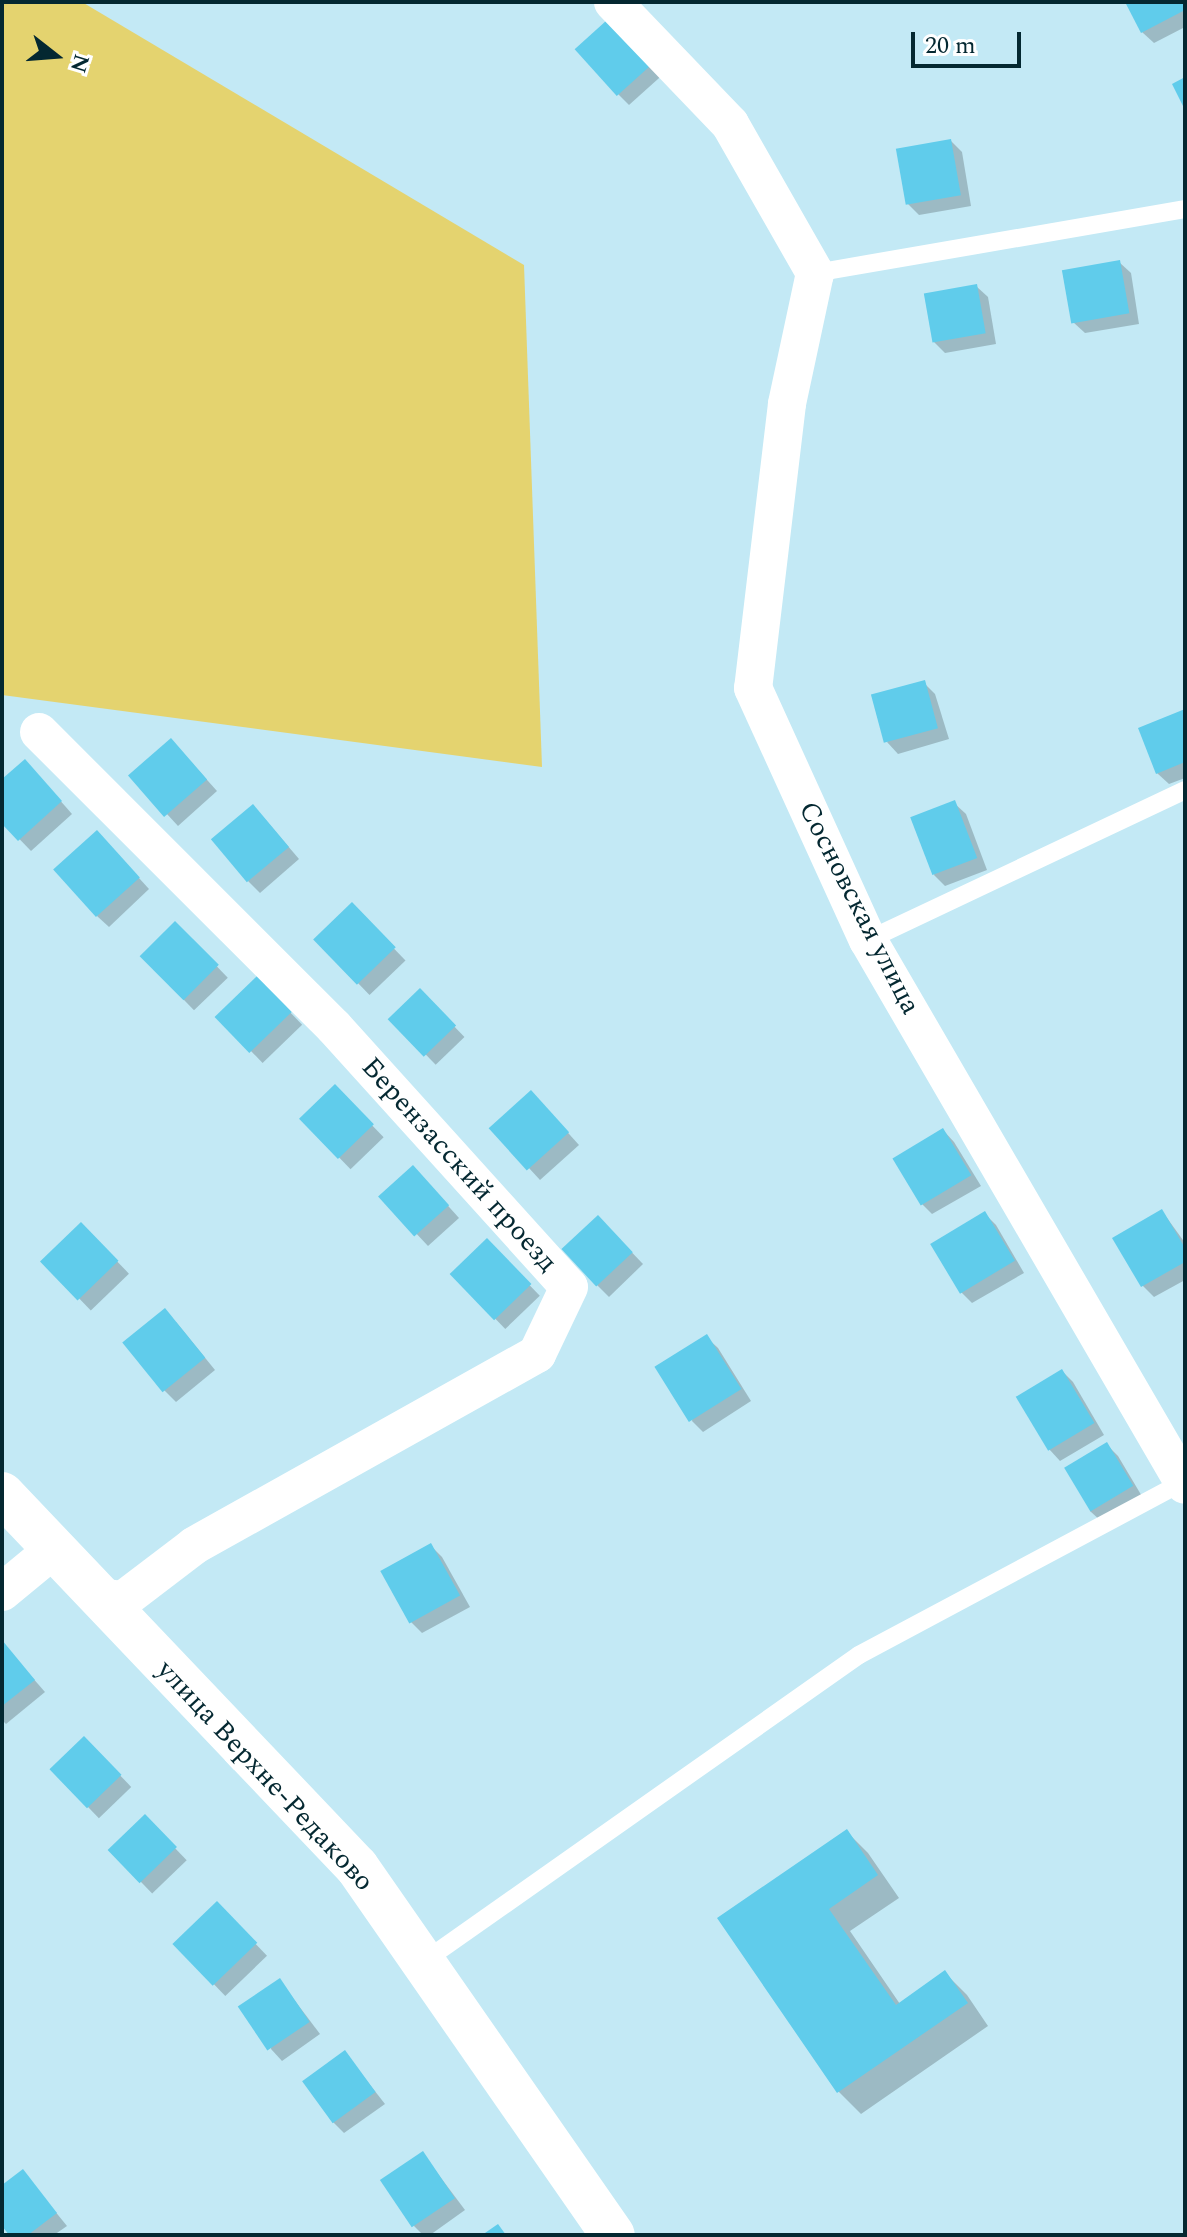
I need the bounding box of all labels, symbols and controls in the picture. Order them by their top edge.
north arrow [16,16,96,96]
scale bar [915,16,1025,66]
text: 20 m [925,28,976,64]
text: N [61,50,98,77]
street label: Сосновская улица [791,796,927,1020]
street label: Берензасский проезд [354,1051,564,1279]
street label: улица Верхне-Редаково [149,1654,381,1898]

